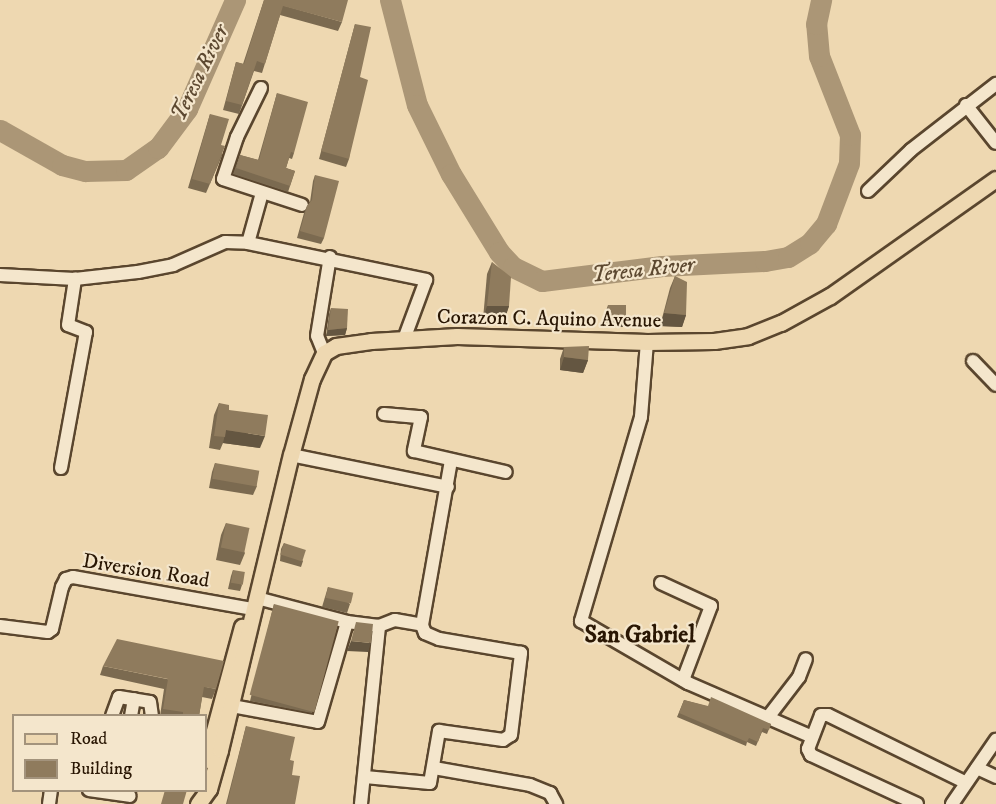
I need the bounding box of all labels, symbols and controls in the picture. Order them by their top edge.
water label: Teresa River [165,21,235,125]
water label: Teresa River [590,251,696,289]
street label: Corazon C. Aquino Avenue [437,304,661,334]
street label: Diversion Road [81,549,211,593]
district label: San Gabriel [585,622,695,650]
legend [12,714,207,792]
text: Road [70,728,107,750]
text: Building [70,758,132,780]

